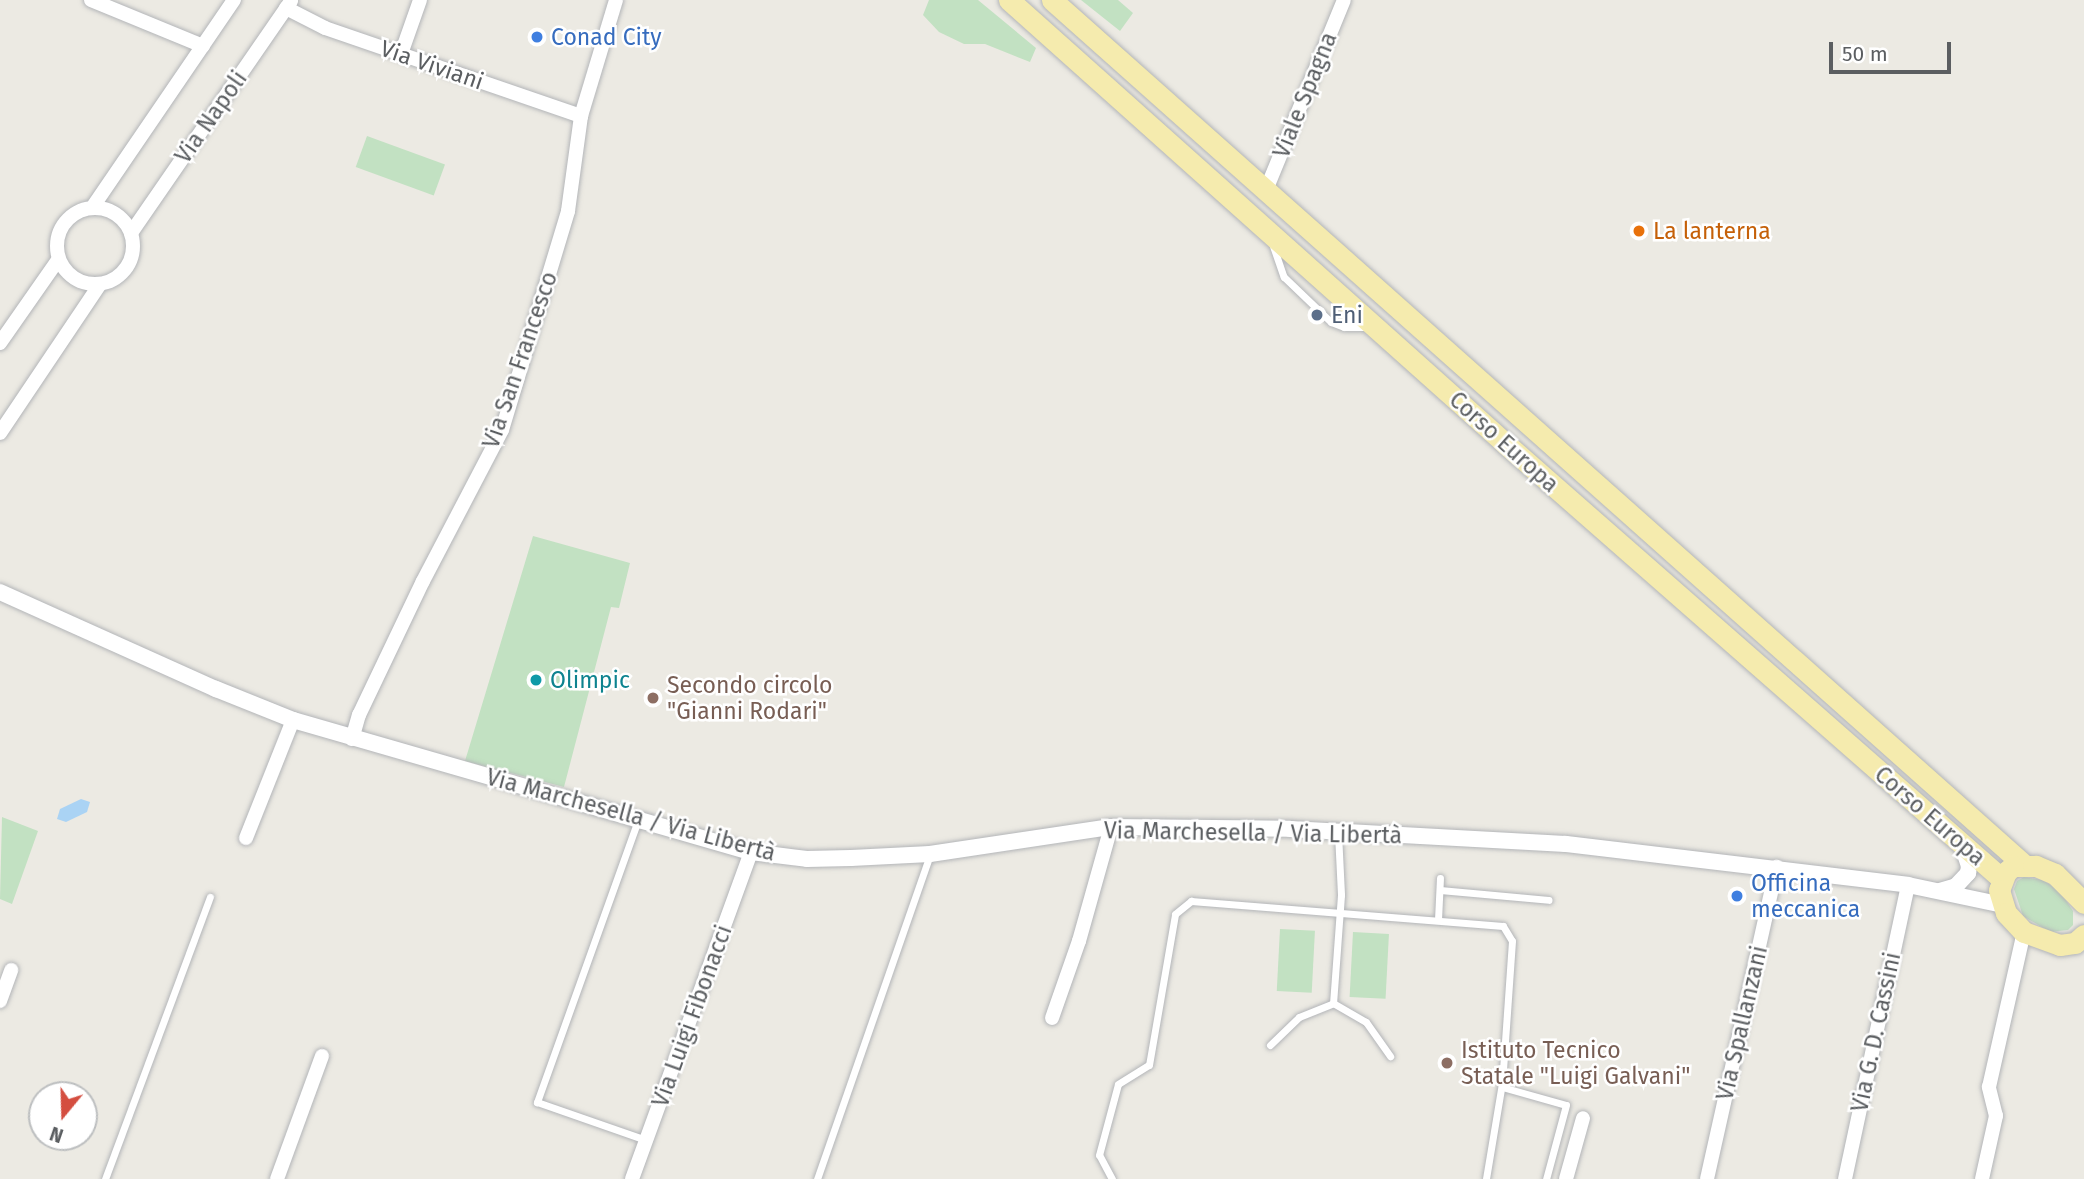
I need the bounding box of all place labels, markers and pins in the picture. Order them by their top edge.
place label: Conad City [551,23,662,51]
marker: Conad City [529,29,545,45]
place label: La lanterna [1653,217,1771,245]
marker: La lanterna [1631,223,1647,239]
place label: Eni [1331,301,1363,329]
marker: Eni [1309,307,1325,323]
place label: Olimpic [550,666,630,694]
place label: Secondo circolo "Gianni Rodari" [667,671,832,725]
marker: Olimpic [528,672,544,688]
marker: Secondo circolo "Gianni Rodari" [645,690,661,706]
place label: Officina meccanica [1751,869,1860,923]
marker: Officina meccanica [1729,888,1745,904]
place label: Istituto Tecnico Statale "Luigi Galvani" [1461,1036,1690,1090]
marker: Istituto Tecnico Statale "Luigi Galvani" [1439,1055,1455,1071]

